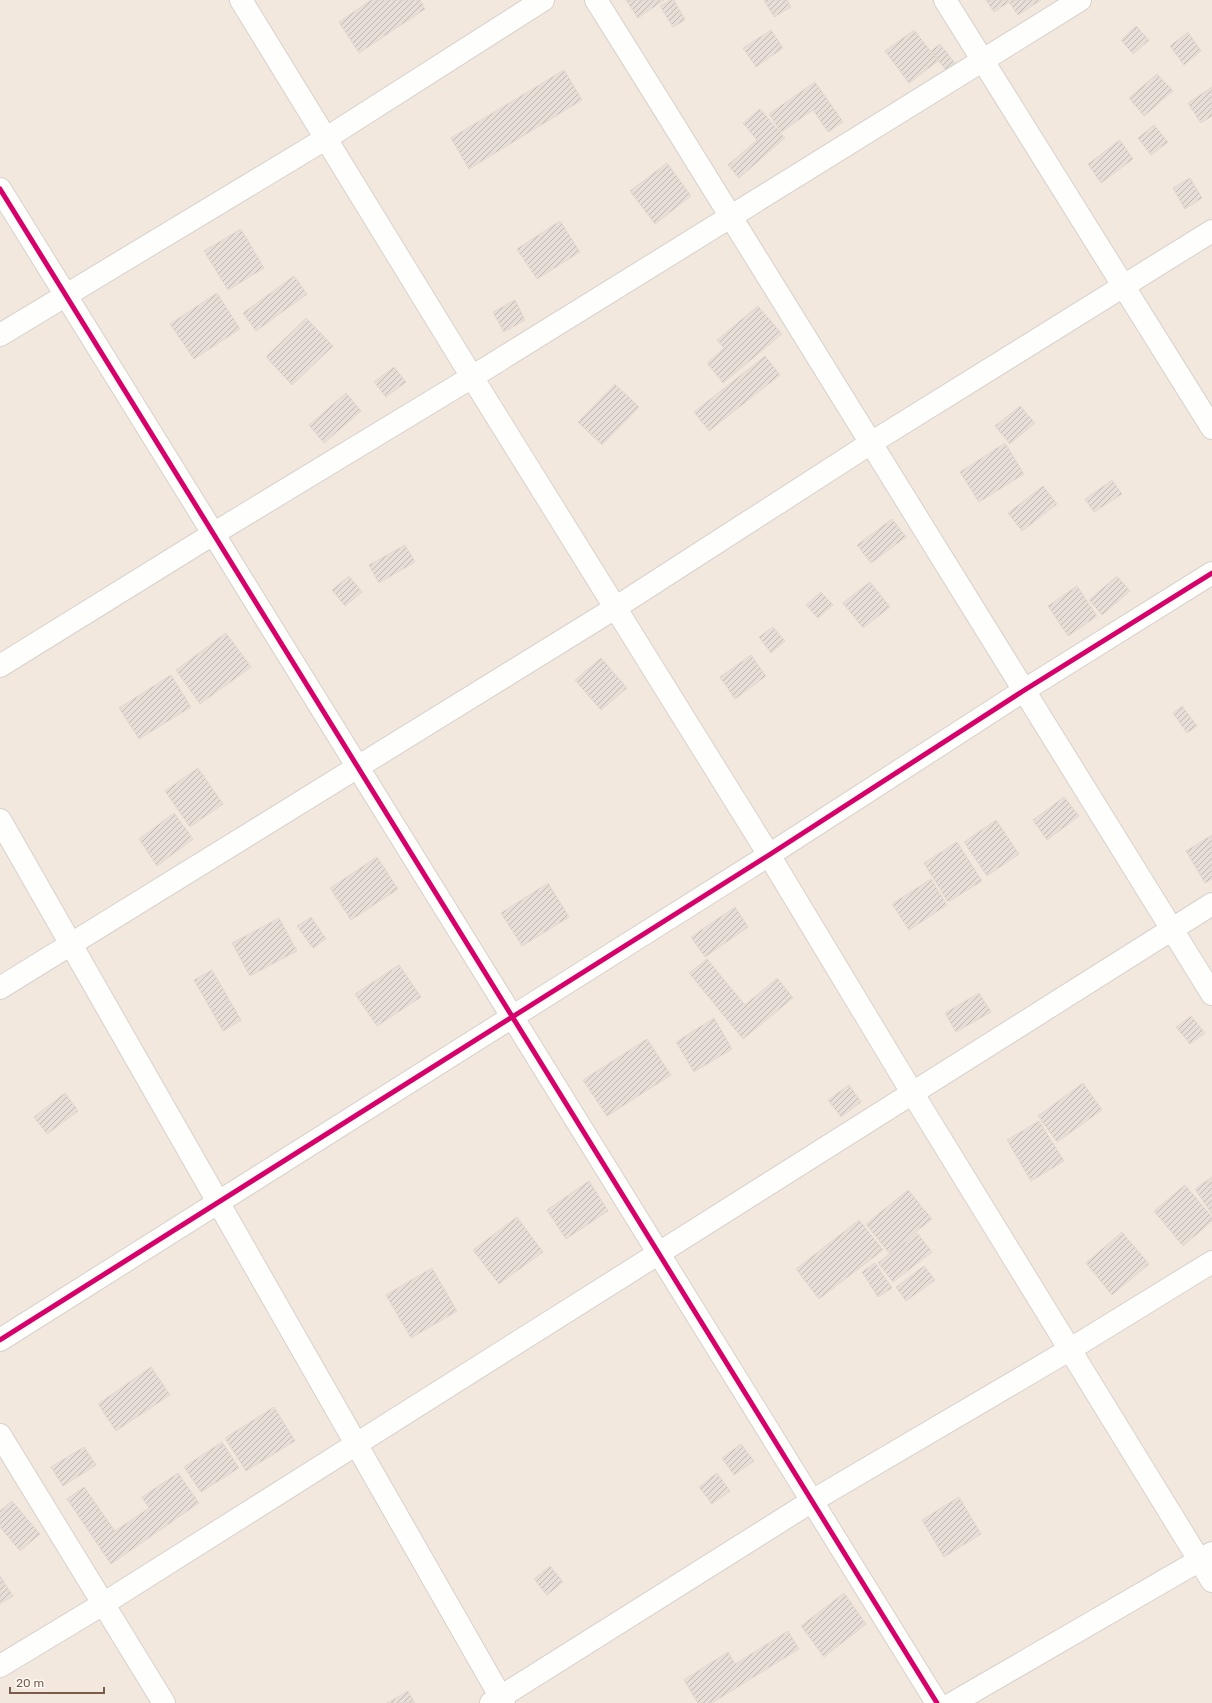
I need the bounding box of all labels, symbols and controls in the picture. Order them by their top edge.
scale bar [10,1669,104,1695]
text: 20 m [16,1676,44,1690]

